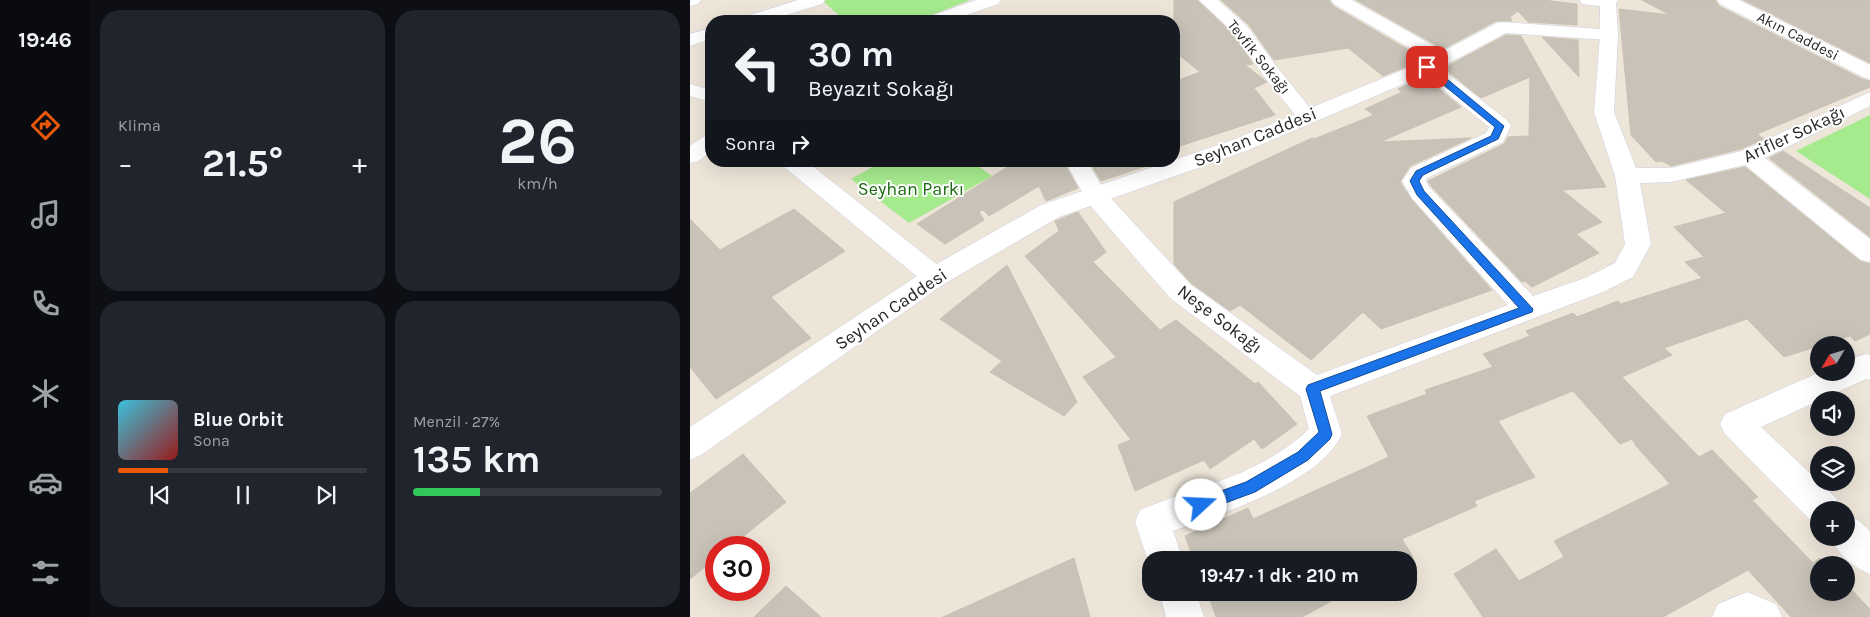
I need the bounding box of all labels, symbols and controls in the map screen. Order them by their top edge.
street label: Akın Caddesi [1754,8,1842,64]
street label: Tevfik Sokağı [1224,16,1294,98]
text: 19:46 [18,27,72,53]
text: 30 m [808,34,894,75]
icon: left [725,35,790,100]
pin [1406,46,1448,88]
icon: arrive [1413,53,1441,81]
text: Beyazıt Sokağı [808,76,955,102]
street label: Arifler Sokağı [1740,101,1848,167]
street label: Seyhan Caddesi [1190,102,1320,172]
text: 26 [498,103,577,179]
icon: directions [28,108,63,143]
text: Klima [118,116,161,135]
icon: right [786,130,814,158]
text: Sonra [725,133,776,155]
text: 21.5° [202,141,283,186]
text: − [118,147,133,180]
text: + [352,147,367,180]
text: km/h [517,174,558,193]
park label: Seyhan Parkı [858,178,964,200]
icon: music [28,197,63,232]
street label: Seyhan Caddesi [831,263,951,355]
street label: Neşe Sokağı [1173,280,1267,358]
icon: phone [28,286,63,321]
north arrow [1810,336,1855,381]
map controls [1810,336,1855,601]
icon: climate [28,376,63,411]
button: sound [1810,391,1855,436]
text: Blue Orbit [193,409,284,431]
text: Menzil · 27% [413,412,500,431]
text: Sona [193,431,230,450]
text: 135 km [413,437,540,482]
button: layers [1810,446,1855,491]
icon: car [28,465,63,500]
position arrow [1174,478,1226,530]
icon: previous [146,481,174,509]
icon: pause [229,481,257,509]
icon: next [312,481,340,509]
button: + [1810,501,1855,546]
speed limit sign: 30 [705,536,770,601]
icon: filters [28,555,63,590]
button: − [1810,556,1855,601]
text: 19:47 · 1 dk · 210 m [1200,565,1359,587]

